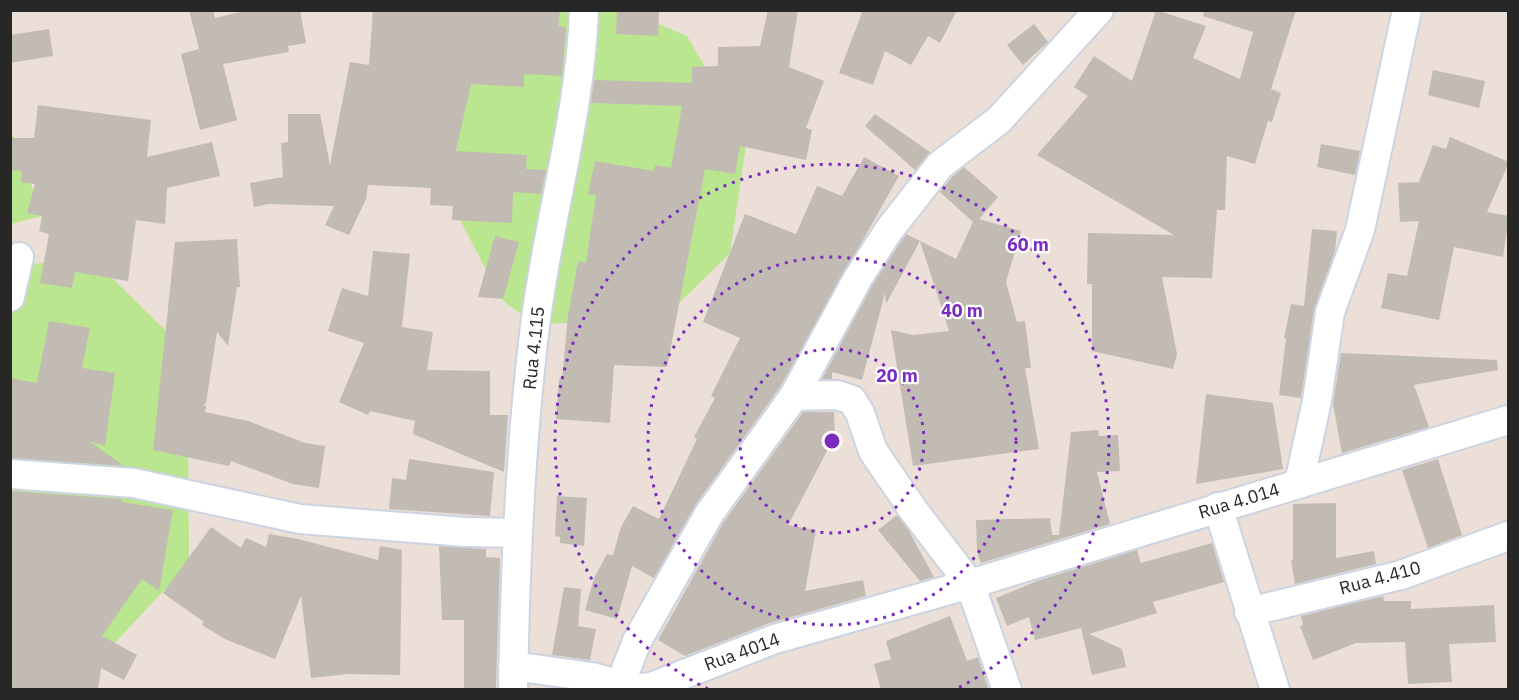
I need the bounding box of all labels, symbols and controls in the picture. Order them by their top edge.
text: 60 m [1007,233,1049,256]
text: 40 m [941,299,983,322]
street label: Rua 4.115 [518,305,549,391]
text: 20 m [876,364,918,387]
centre of rings [822,431,842,451]
street label: Rua 4.014 [1195,477,1282,524]
street label: Rua 4.410 [1336,556,1423,599]
street label: Rua 4014 [701,627,783,676]

